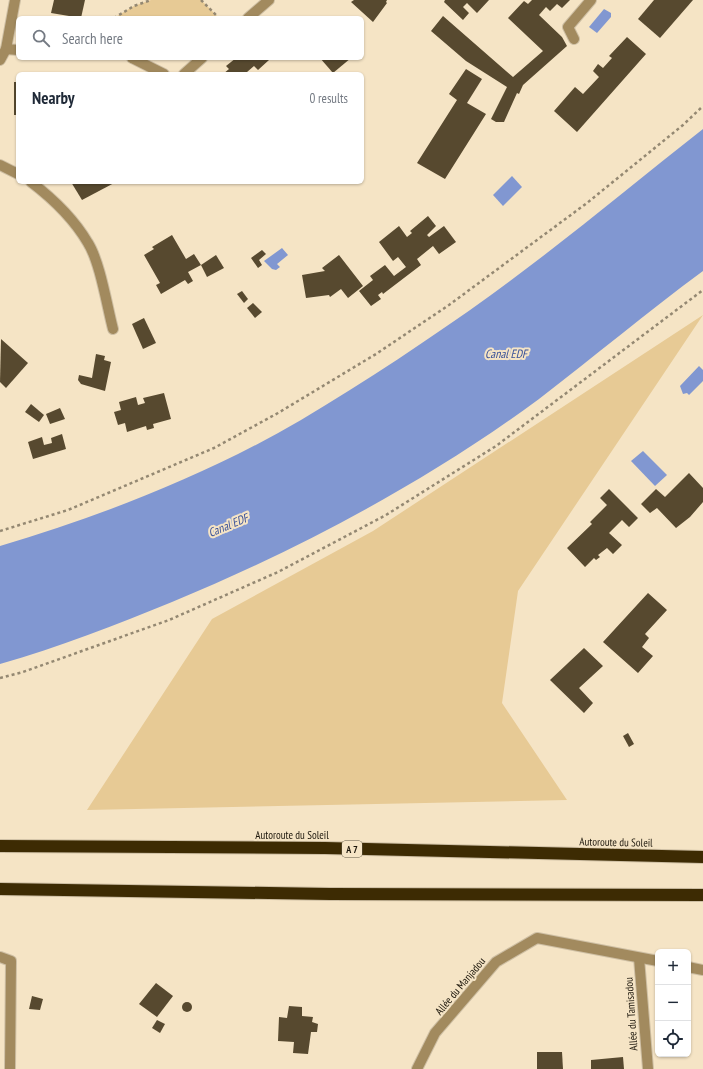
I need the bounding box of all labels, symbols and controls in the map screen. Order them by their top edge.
search box [16,16,364,60]
icon: search [30,27,52,49]
text: Search here [62,29,123,48]
text: Nearby [32,87,75,109]
text: 0 results [309,90,348,107]
water label: Canal EDF [485,346,529,361]
water label: Canal EDF [206,509,252,540]
street label: Autoroute du Soleil [255,828,329,842]
street label: Autoroute du Soleil [579,834,653,850]
road number: A 7 [342,841,362,857]
map controls [655,949,691,1057]
button: + [655,949,691,985]
street label: Allée du Manjadou [432,954,488,1018]
street label: Allée du Tamisadou [621,977,641,1051]
button: − [655,985,691,1021]
button: locate [655,1021,691,1057]

